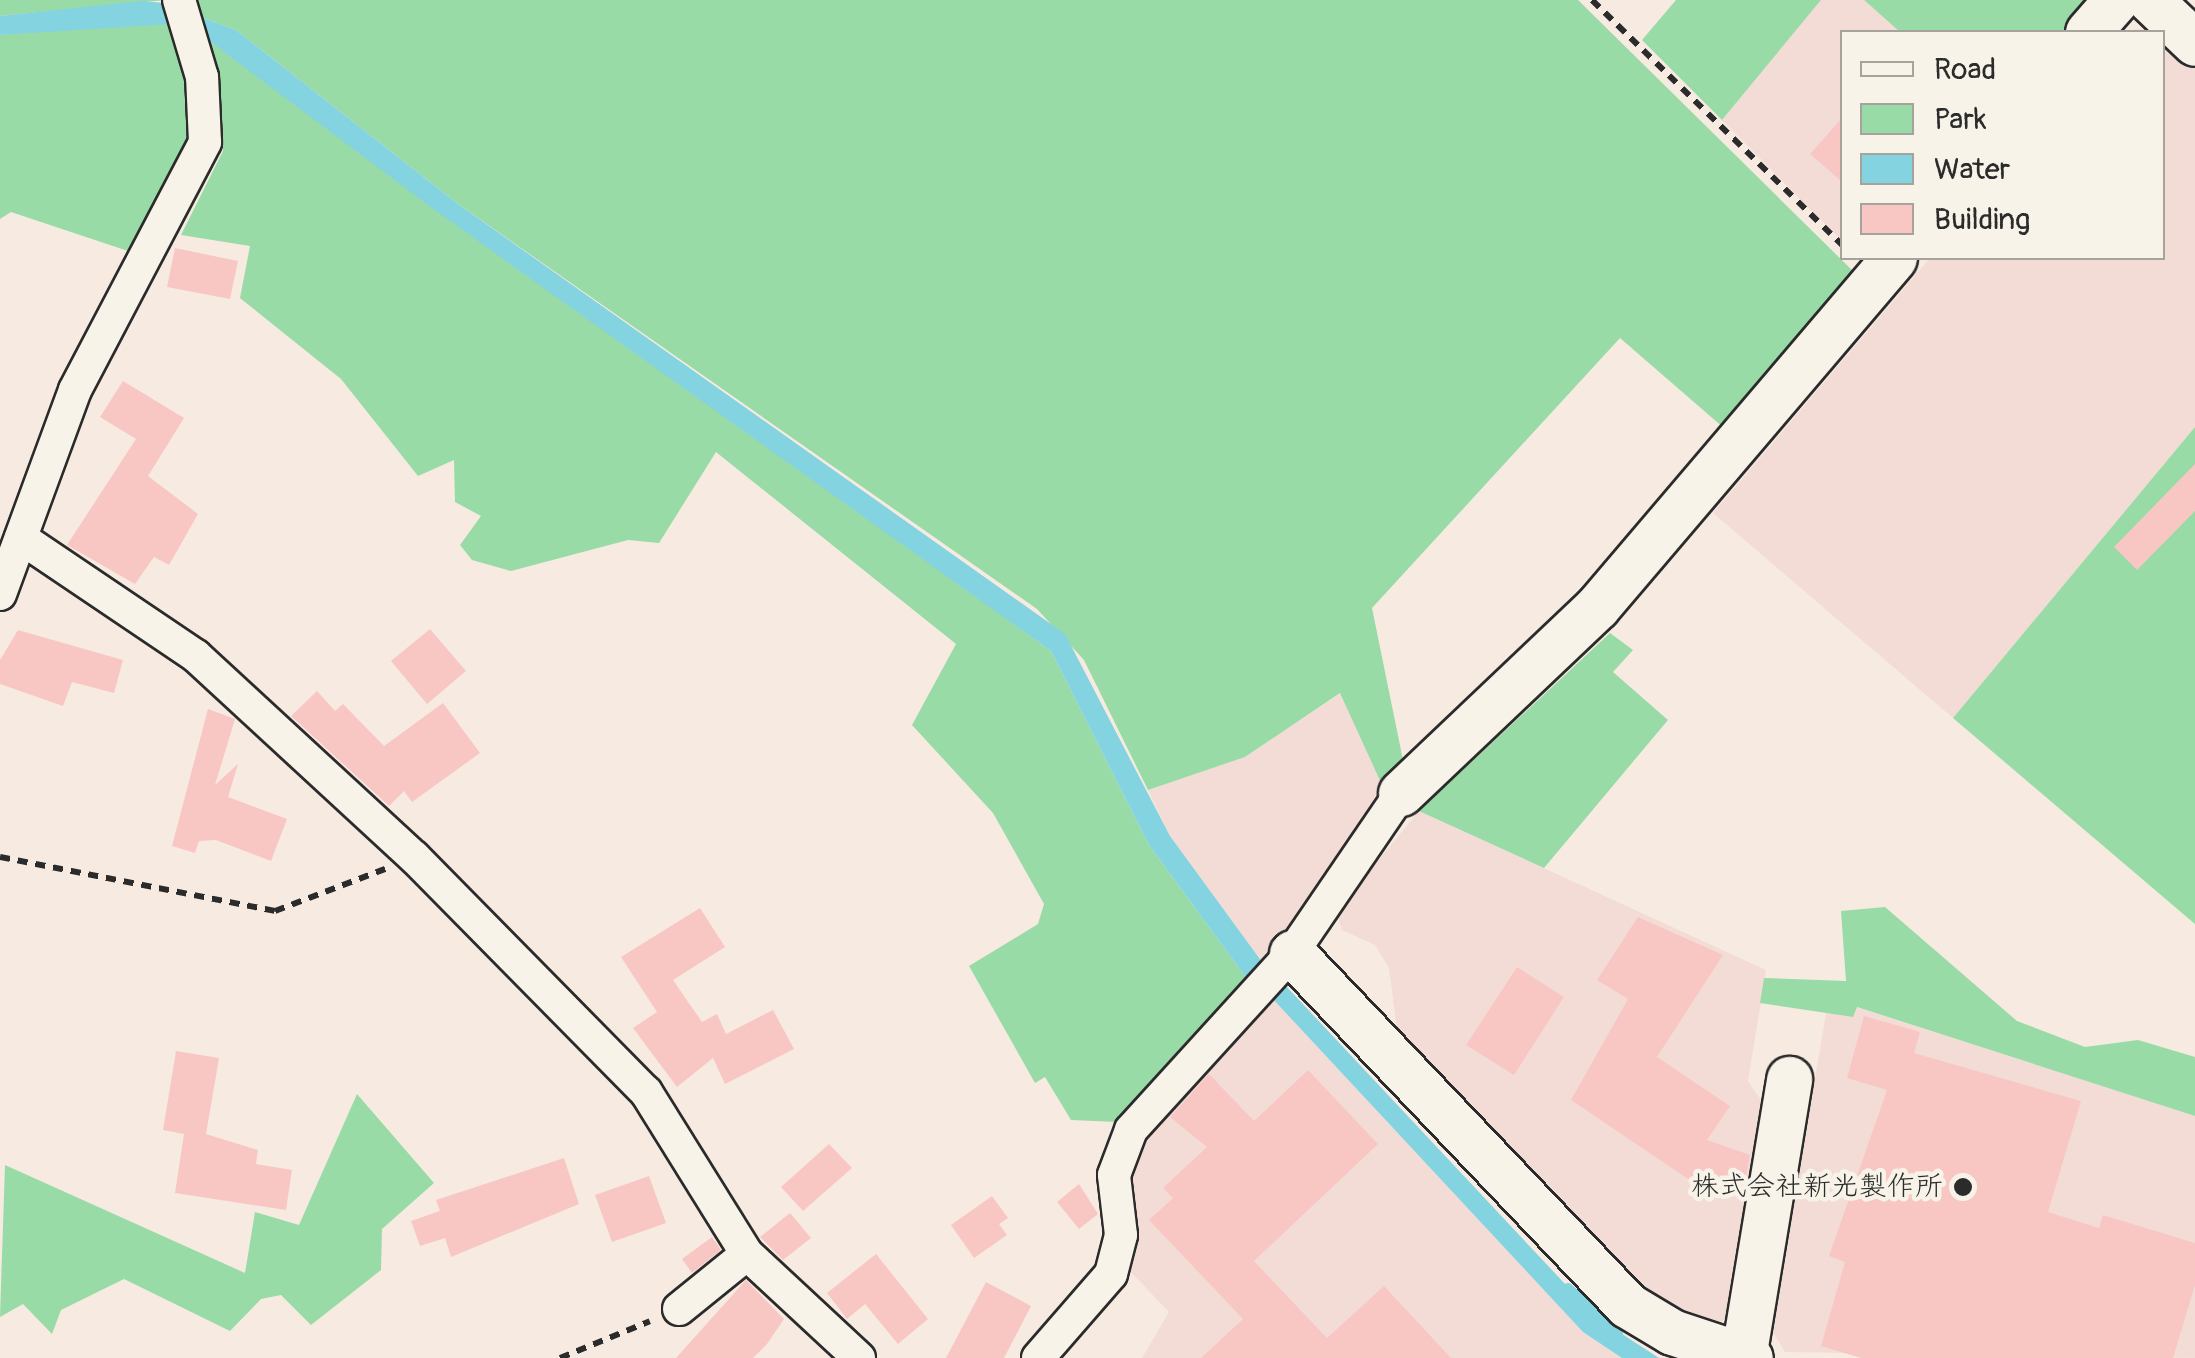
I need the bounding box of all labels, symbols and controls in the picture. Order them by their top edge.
legend [1840,30,2165,260]
text: Road [1934,51,1996,88]
text: Park [1934,101,1987,138]
text: Water [1934,151,2010,188]
text: Building [1934,201,2030,238]
place label: 株式会社新光製作所 [1691,1170,1943,1204]
marker: 株式会社新光製作所 [1952,1176,1974,1198]

